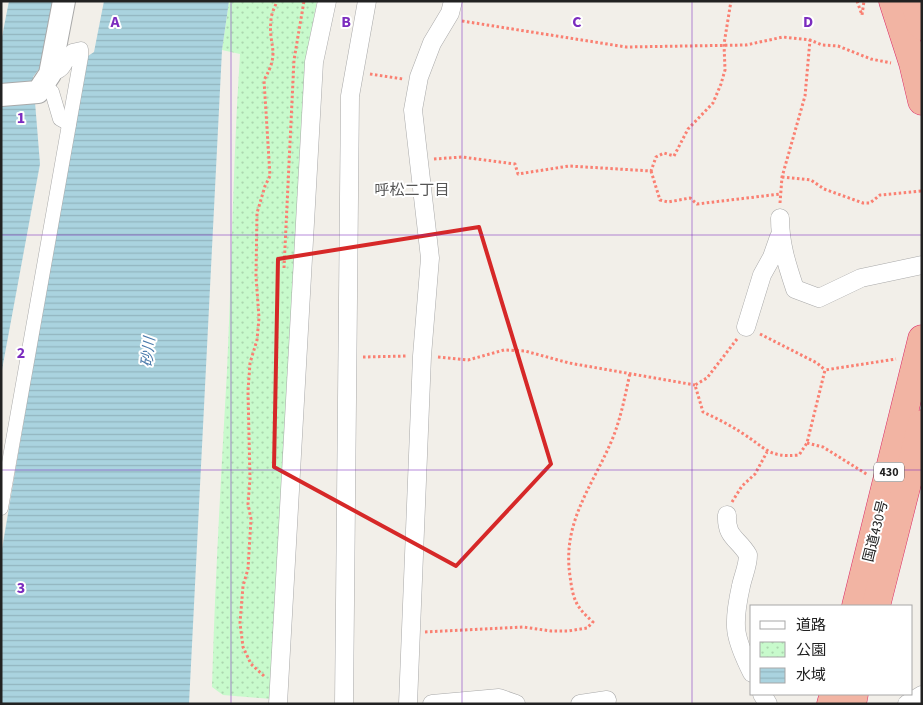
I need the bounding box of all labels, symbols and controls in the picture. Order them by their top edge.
text: A [109,11,120,33]
text: B [341,11,351,33]
text: C [572,11,582,33]
text: D [803,11,813,33]
text: 1 [17,107,25,129]
district label: 呼松二丁目 [374,180,450,201]
water label: 砂川 [136,334,161,368]
text: 2 [17,342,25,364]
road number: 430 [874,462,904,482]
street label: 国道430号 [859,498,893,564]
text: 3 [17,577,25,599]
legend [750,605,913,695]
text: 道路 [796,615,826,636]
text: 公園 [796,640,826,661]
text: 水域 [796,665,826,686]

